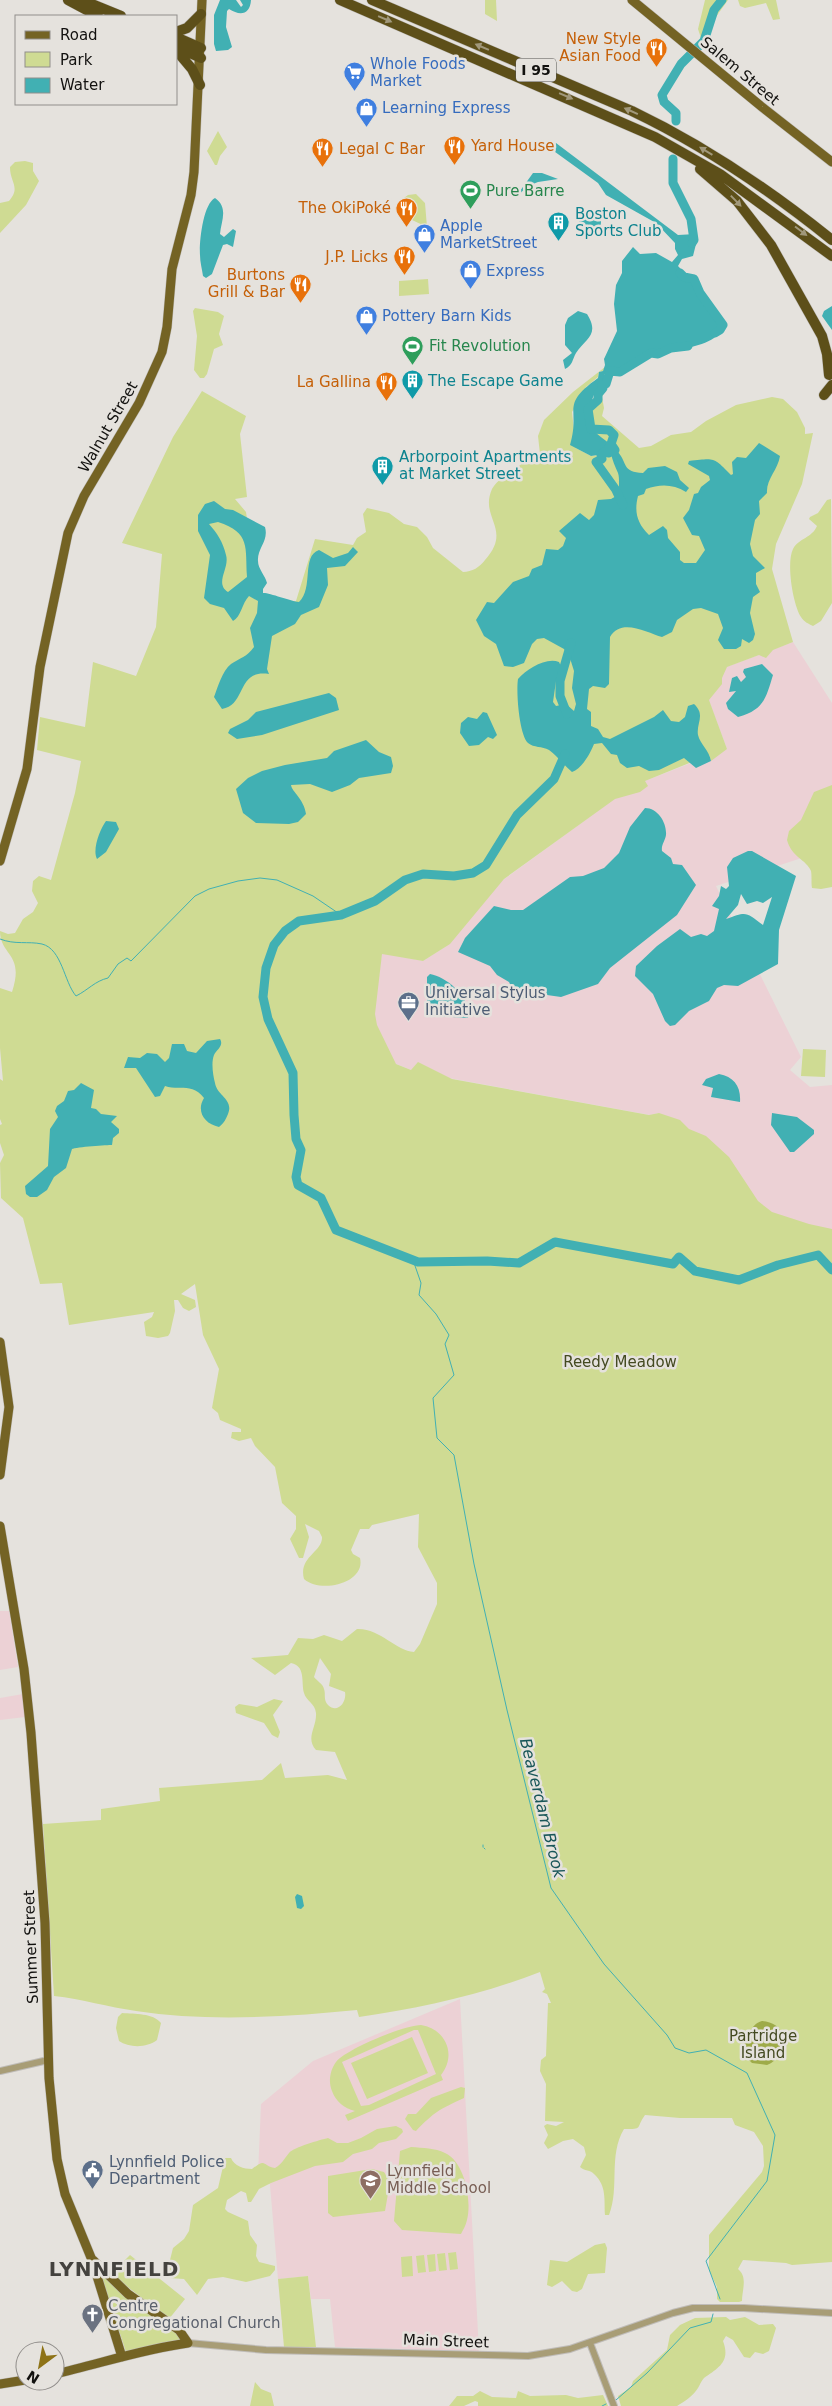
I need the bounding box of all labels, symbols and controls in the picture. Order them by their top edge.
legend [15,15,178,105]
one-way arrow [378,15,392,23]
text: Road [60,26,98,44]
place label: New Style Asian Food [559,30,641,65]
street label: Salem Street [697,33,783,109]
restaurant icon: New Style Asian Food [645,36,669,67]
one-way arrow [475,42,489,50]
text: Park [60,51,93,69]
place label: Whole Foods Market [370,55,466,90]
road number: I 95 [516,58,556,82]
supermarket icon: Whole Foods Market [342,61,366,92]
text: Water [60,76,105,94]
one-way arrow [559,93,573,101]
shop icon: Learning Express [354,96,378,127]
place label: Learning Express [382,99,511,117]
one-way arrow [624,107,638,115]
restaurant icon: Yard House [443,134,467,165]
restaurant icon: Legal C Bar [311,137,335,168]
place label: Yard House [470,137,555,155]
place label: Legal C Bar [339,140,426,158]
one-way arrow [700,147,713,156]
sports icon: Pure Barre [458,179,482,210]
place label: Pure Barre [486,182,565,200]
one-way arrow [730,195,742,207]
restaurant icon: The OkiPoké [395,196,419,227]
place label: The OkiPoké [298,199,391,217]
place label: Boston Sports Club [575,205,662,240]
building icon: Boston Sports Club [547,211,571,242]
place label: Apple MarketStreet [440,217,537,252]
shop icon: Apple MarketStreet [412,223,436,254]
one-way arrow [794,226,808,236]
restaurant icon: J.P. Licks [392,245,416,276]
place label: J.P. Licks [324,248,388,266]
shop icon: Express [458,259,482,290]
place label: Express [486,262,545,280]
place label: Burtons Grill & Bar [208,266,286,301]
restaurant icon: Burtons Grill & Bar [289,272,313,303]
shop icon: Pottery Barn Kids [354,304,378,335]
place label: Pottery Barn Kids [382,307,512,325]
sports icon: Fit Revolution [401,334,425,365]
place label: Fit Revolution [429,337,531,355]
building icon: The Escape Game [400,369,424,400]
restaurant icon: La Gallina [375,370,399,401]
place label: The Escape Game [427,372,564,390]
place label: La Gallina [297,373,371,391]
street label: Walnut Street [75,378,141,476]
place label: Arborpoint Apartments at Market Street [399,448,572,483]
building icon: Arborpoint Apartments at Market Street [371,454,395,485]
place label: Universal Stylus Initiative [425,984,546,1019]
office icon: Universal Stylus Initiative [397,990,421,1021]
park label: Reedy Meadow [563,1353,677,1371]
water label: Beaverdam Brook [516,1736,569,1881]
street label: Summer Street [20,1890,42,2004]
park label: Partridge Island [729,2027,797,2062]
place label: Lynnfield Police Department [109,2153,225,2188]
public building icon: Lynnfield Police Department [81,2159,105,2190]
place label: Lynnfield Middle School [387,2162,491,2197]
school or university icon: Lynnfield Middle School [359,2168,383,2199]
district label: LYNNFIELD [49,2257,179,2281]
place label: Centre Congregational Church [108,2297,280,2332]
church icon: Centre Congregational Church [80,2303,104,2334]
street label: Main Street [403,2331,489,2352]
north arrow [15,2341,65,2391]
text: N [24,2367,42,2387]

